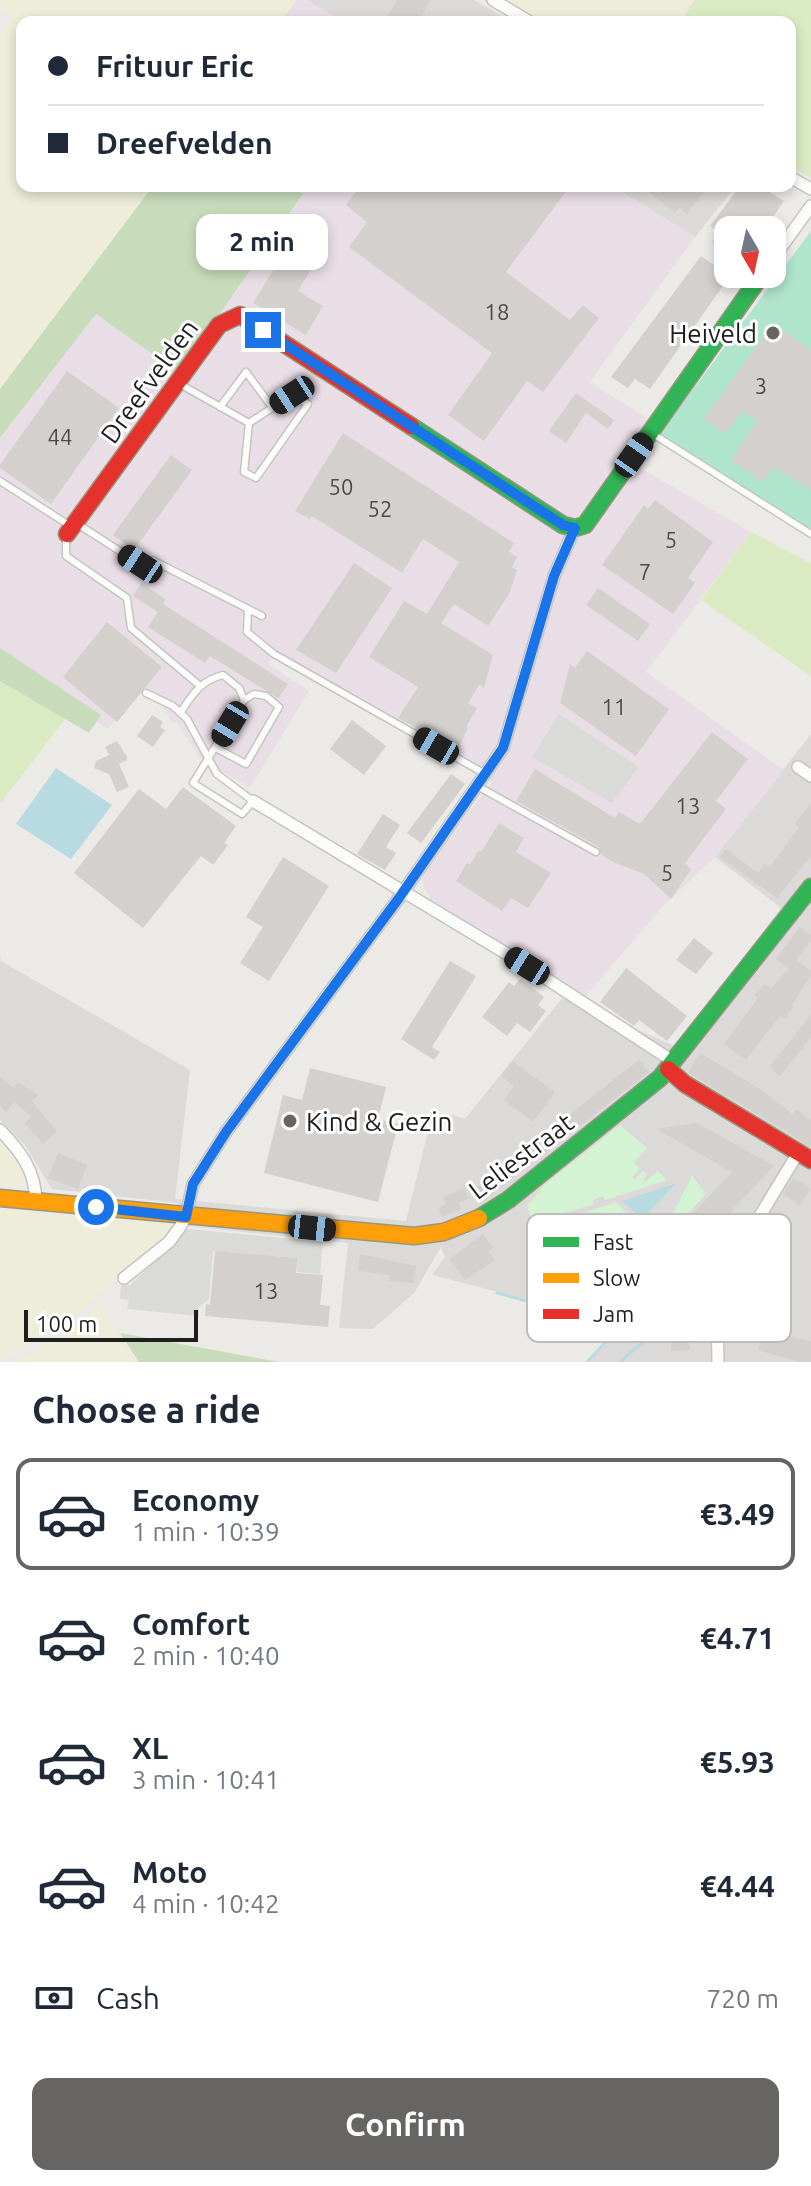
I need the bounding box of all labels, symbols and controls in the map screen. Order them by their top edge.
text: Frituur Eric [96,49,254,83]
text: Dreefvelden [96,126,273,160]
callout: 2 min [197,214,329,270]
north arrow [714,216,786,288]
map controls [714,216,786,288]
text: 2 min [229,227,295,256]
house number: 18 [485,299,509,324]
route end [245,312,281,348]
street label: Dreefvelden [94,314,204,448]
place label: Heiveld [669,319,757,348]
marker: Heiveld [764,324,782,342]
car [265,372,319,418]
house number: 3 [755,373,767,398]
house number: 44 [48,424,72,449]
car [610,428,658,482]
house number: 50 [329,474,353,499]
house number: 52 [368,496,392,521]
house number: 5 [665,527,677,552]
car [113,541,167,587]
house number: 7 [639,559,651,584]
house number: 11 [602,694,626,719]
car [207,697,253,751]
car [409,724,463,768]
house number: 13 [676,793,700,818]
house number: 5 [661,860,673,885]
car [500,943,554,989]
place label: Kind & Gezin [306,1107,452,1136]
street label: Leliestraat [463,1107,579,1205]
marker: Kind & Gezin [281,1112,299,1130]
route start [78,1189,114,1225]
car [287,1214,337,1242]
legend [527,1214,791,1342]
text: Fast [593,1229,634,1254]
text: Slow [593,1265,640,1290]
house number: 13 [254,1278,278,1303]
text: Jam [593,1301,634,1326]
scale bar [24,1306,198,1342]
text: 100 m [36,1311,97,1336]
text: Choose a ride [32,1389,261,1430]
icon: car [36,1478,108,1550]
text: Economy [132,1483,259,1517]
text: €3.49 [700,1497,775,1531]
text: 1 min · 10:39 [132,1517,280,1546]
icon: car [36,1602,108,1674]
text: Comfort [132,1607,250,1641]
text: €4.71 [700,1621,775,1655]
text: 2 min · 10:40 [132,1641,280,1670]
icon: car [36,1726,108,1798]
text: XL [132,1731,168,1765]
text: €5.93 [700,1745,775,1779]
text: 3 min · 10:41 [132,1765,280,1794]
icon: car [36,1850,108,1922]
text: Moto [132,1855,207,1889]
text: €4.44 [700,1869,775,1903]
text: 4 min · 10:42 [132,1889,280,1918]
icon: cash [32,1976,76,2020]
text: Cash [96,1981,160,2015]
text: 720 m [707,1984,779,2013]
button: Confirm [32,2078,779,2170]

